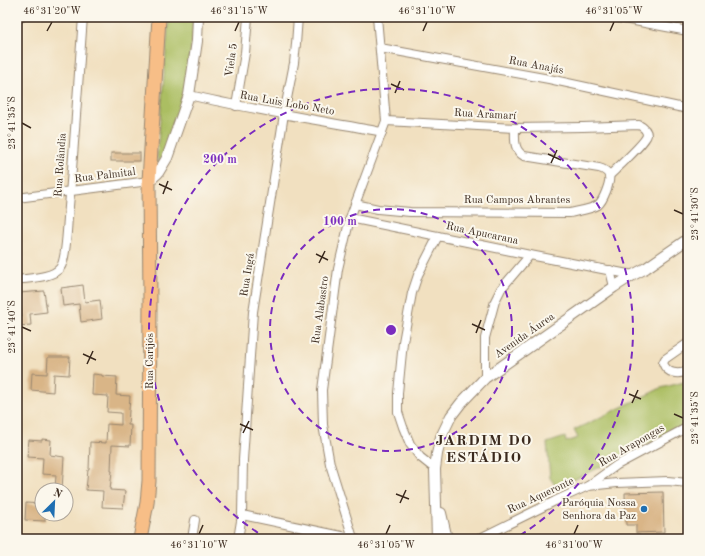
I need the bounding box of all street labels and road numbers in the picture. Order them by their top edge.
street label: Viela 5 [224,42,240,78]
street label: Rua Anajás [508,55,565,77]
street label: Rua Luis Lobo Neto [239,90,335,118]
street label: Rua Aramarí [454,108,517,122]
street label: Rua Rolândia [53,132,69,197]
street label: Rua Palmital [74,167,136,185]
street label: Rua Campos Abrantes [464,195,570,206]
street label: Rua Apucarana [445,221,520,247]
street label: Rua Ingá [239,252,257,298]
street label: Rua Alabastro [311,275,331,345]
street label: Avenida Áurea [492,309,557,361]
street label: Rua Carijós [145,333,156,389]
street label: Rua Arapongas [597,423,667,469]
street label: Rua Aqueronte [506,476,576,516]

